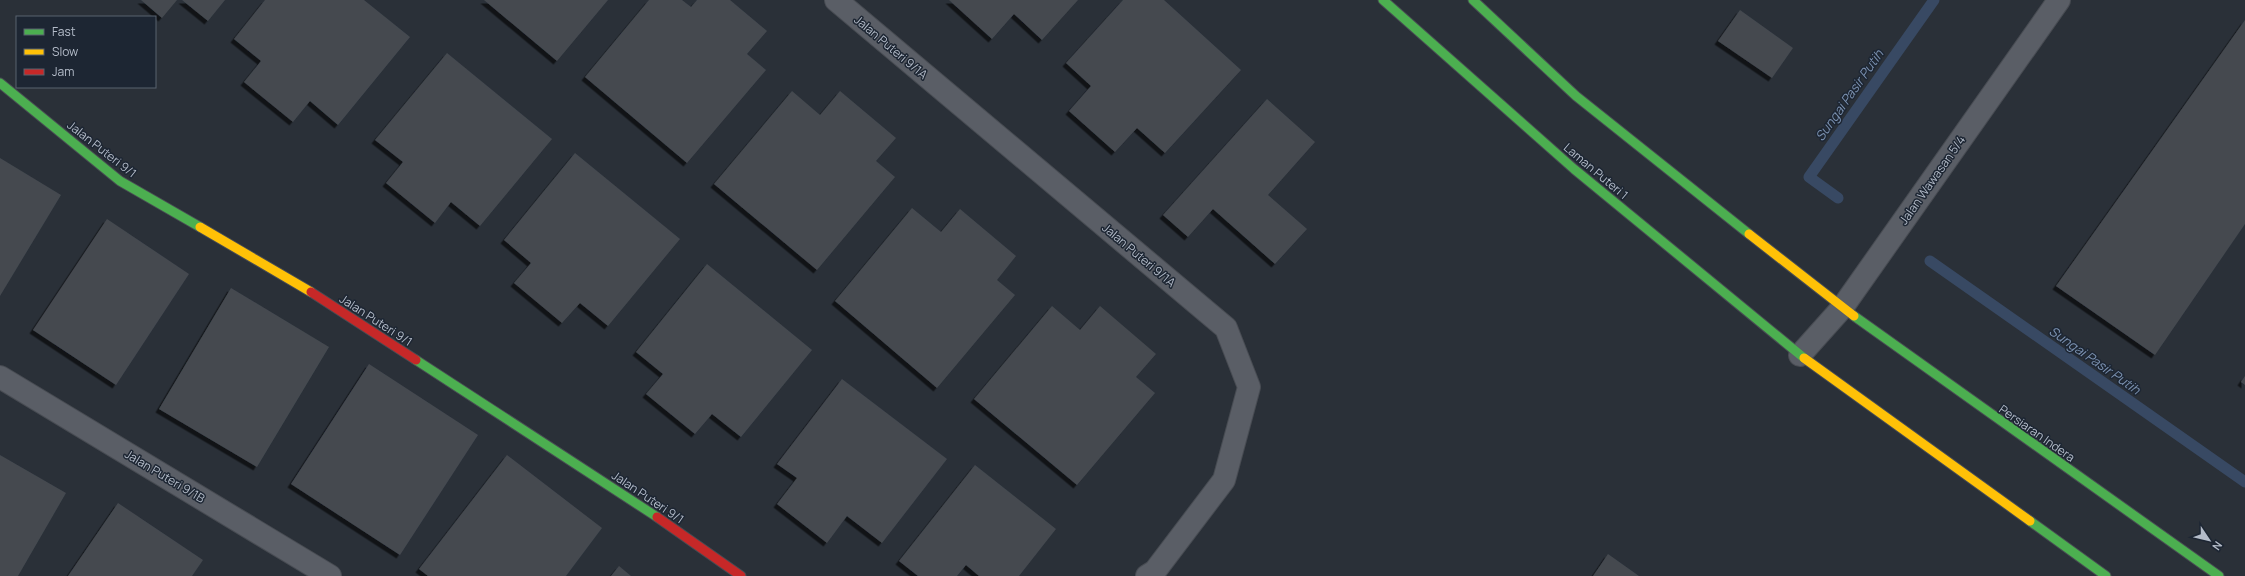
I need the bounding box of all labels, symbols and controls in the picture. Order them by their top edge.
street label: Jalan Puteri 9/1A [851,11,932,83]
legend [16,16,156,88]
text: Fast [52,23,76,40]
text: Slow [52,43,78,60]
water label: Sungai Pasir Putih [1811,45,1888,144]
text: Jam [52,63,74,80]
street label: Jalan Puteri 9/1 [64,117,140,181]
street label: Jalan Wawasan 5/4 [1895,132,1969,228]
street label: Laman Puteri 1 [1560,139,1632,203]
street label: Jalan Puteri 9/1A [1099,219,1180,291]
street label: Jalan Puteri 9/1 [336,290,416,350]
water label: Sungai Pasir Putih [2046,322,2145,399]
street label: Persiaran Indera [1996,400,2078,466]
street label: Jalan Puteri 9/1B [122,445,208,507]
street label: Jalan Puteri 9/1 [609,467,687,527]
north arrow [2189,520,2229,560]
text: N [2209,538,2226,554]

